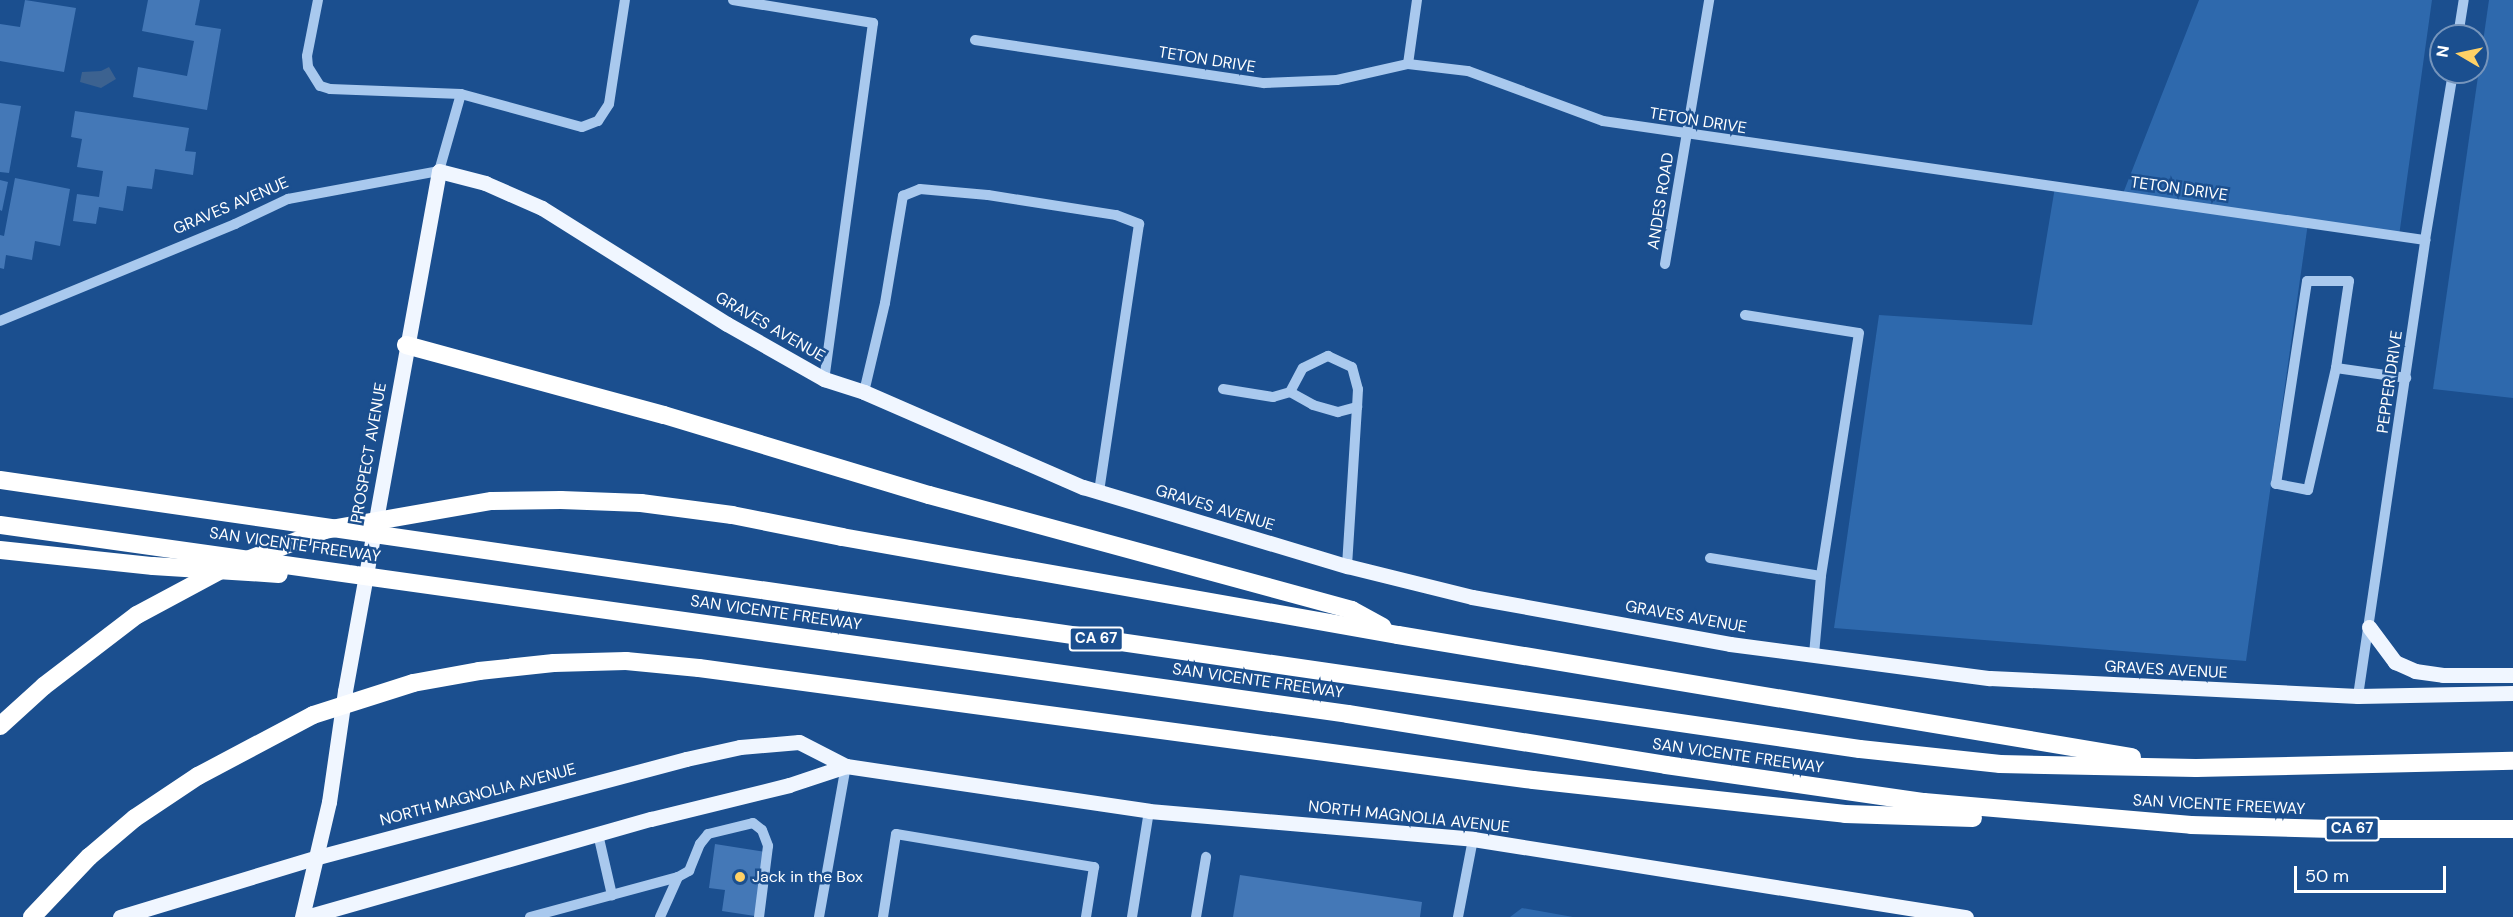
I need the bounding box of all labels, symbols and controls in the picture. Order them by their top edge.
north arrow [2429,24,2489,84]
street label: TETON DRIVE [1157,43,1257,77]
text: N [2431,44,2454,59]
street label: TETON DRIVE [1648,104,1748,138]
street label: ANDES ROAD [1644,151,1678,251]
street label: GRAVES AVENUE [170,173,292,239]
street label: TETON DRIVE [2129,173,2229,205]
street label: GRAVES AVENUE [712,288,828,366]
street label: PEPPER DRIVE [2373,329,2407,435]
street label: PROSPECT AVENUE [347,381,391,525]
street label: GRAVES AVENUE [1153,481,1277,535]
street label: SAN VICENTE FREEWAY [208,523,382,567]
street label: SAN VICENTE FREEWAY [689,591,863,635]
street label: GRAVES AVENUE [1624,597,1748,637]
road number: CA 67 [1068,627,1124,651]
street label: GRAVES AVENUE [2104,657,2228,683]
street label: SAN VICENTE FREEWAY [1171,659,1345,703]
street label: SAN VICENTE FREEWAY [1651,734,1825,778]
street label: NORTH MAGNOLIA AVENUE [378,760,578,830]
street label: SAN VICENTE FREEWAY [2132,791,2306,819]
street label: NORTH MAGNOLIA AVENUE [1307,797,1511,837]
road number: CA 67 [2324,817,2380,841]
scale bar [2297,854,2448,892]
text: 50 m [2305,864,2349,888]
place label: Jack in the Box [752,867,863,887]
marker: Jack in the Box [733,870,747,884]

